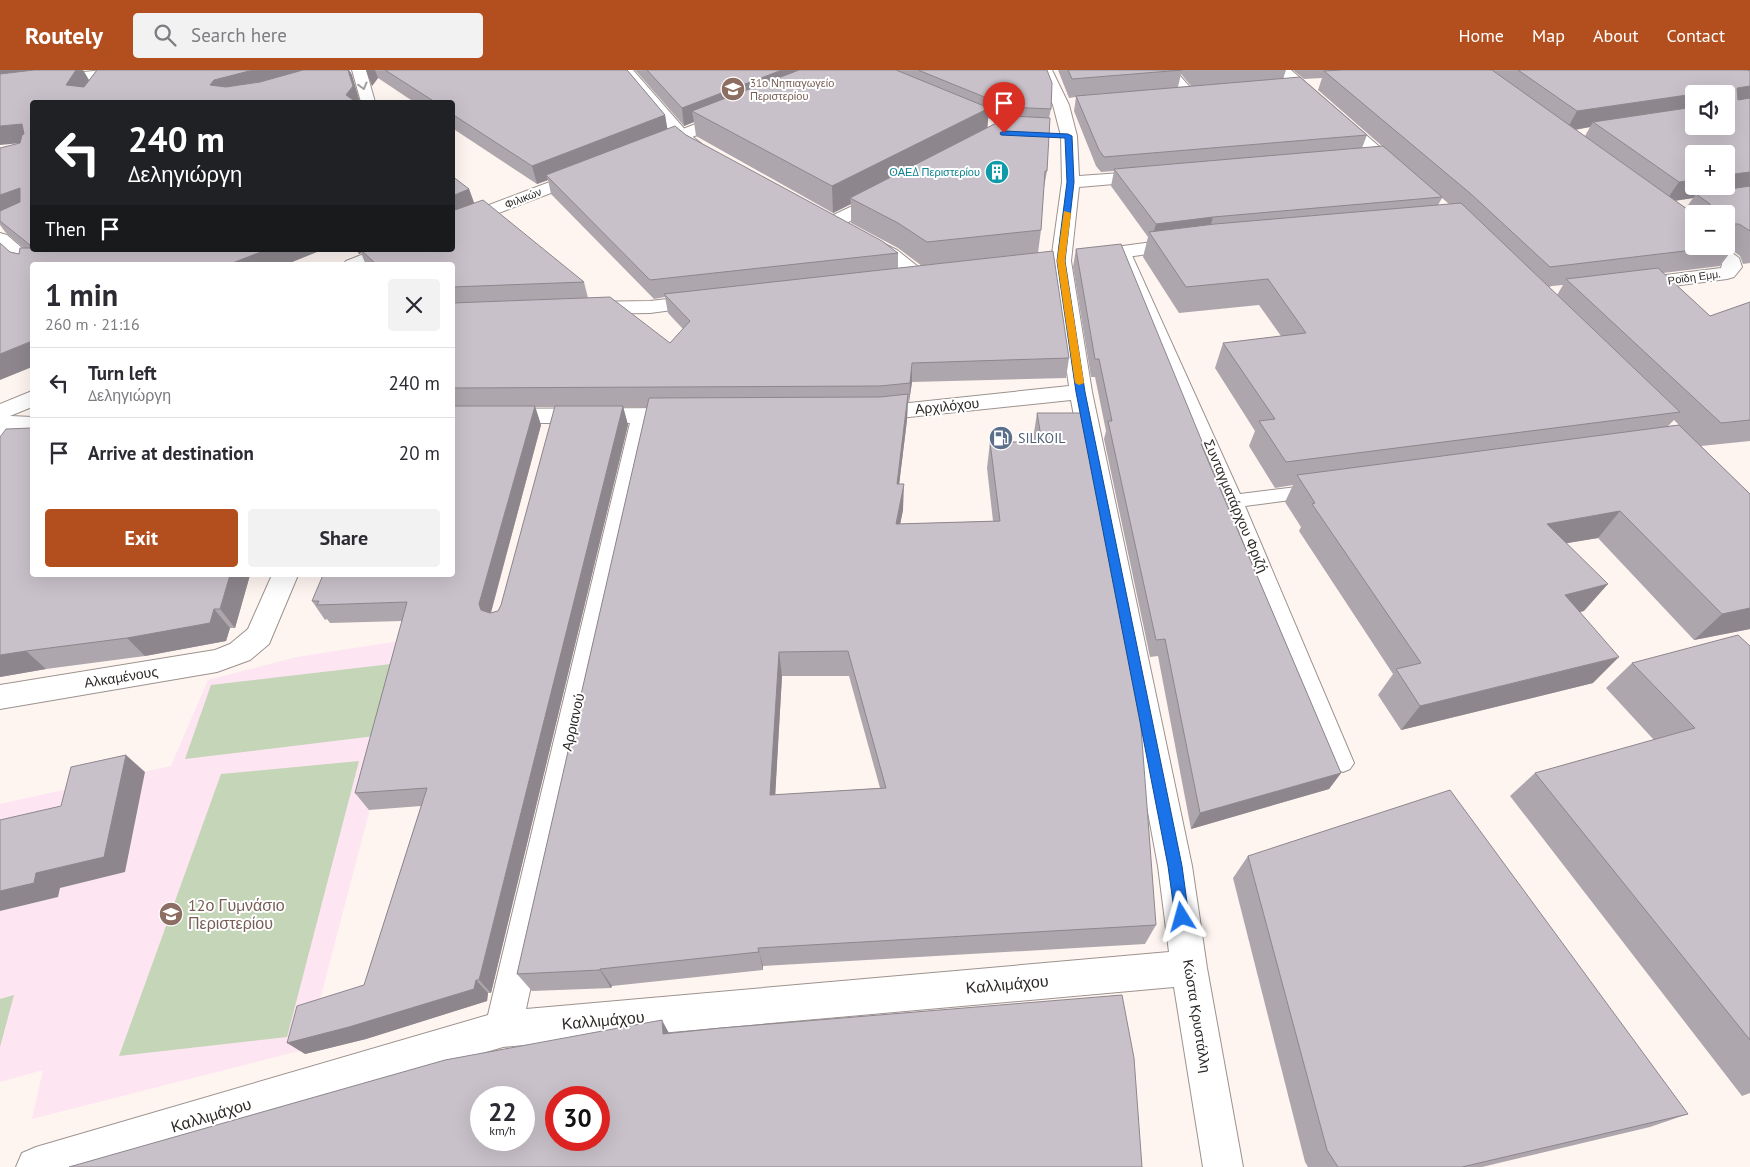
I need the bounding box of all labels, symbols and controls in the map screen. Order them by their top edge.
search box [133,13,483,58]
text: Routely [25,20,103,51]
icon: search [151,21,179,49]
text: Search here [191,23,287,47]
text: Home [1458,24,1504,47]
text: Map [1532,24,1565,47]
text: About [1593,24,1639,47]
text: Contact [1667,24,1725,47]
school or university icon: 31ο Νηπιαγωγείο Περιστερίου [720,76,746,102]
place label: 31ο Νηπιαγωγείο Περιστερίου [750,76,834,103]
one-way arrow [357,82,368,91]
pin [983,82,1025,133]
map controls [1685,85,1735,255]
button: sound [1685,85,1735,135]
icon: arrive [990,89,1018,117]
text: 240 m [128,116,225,162]
icon: left [45,120,110,185]
button: + [1685,145,1735,195]
building icon: ΟΑΕΔ Περιστερίου [984,159,1010,185]
text: Δεληγιώργη [128,160,242,188]
place label: ΟΑΕΔ Περιστερίου [889,165,980,179]
street label: Φιλικών [502,184,544,211]
button: − [1685,205,1735,255]
icon: arrive [96,215,124,243]
text: Then [45,217,86,241]
street label: Ροϊδη Εμμ. [1667,266,1721,288]
text: 1 min [45,275,118,314]
button: close [388,279,440,331]
text: 260 m · 21:16 [45,314,140,334]
text: Turn left [88,361,157,385]
icon: left [45,369,73,397]
text: 240 m [388,371,440,395]
text: Δεληγιώργη [88,385,171,405]
street label: Αρχιλόχου [914,394,980,418]
fuel station icon: SILKOIL [988,425,1014,451]
place label: SILKOIL [1018,429,1066,447]
street label: Συνταγματάρχου Φριζή [1200,437,1272,575]
icon: arrive [45,439,73,467]
text: Arrive at destination [88,441,254,465]
text: 20 m [399,441,440,465]
button: Exit [45,509,238,567]
button: Share [248,509,440,567]
street label: Αλκαμένους [83,662,159,692]
street label: Αρριανού [558,691,588,753]
position arrow [1155,890,1207,942]
place label: 12ο Γυμνάσιο Περιστερίου [188,895,285,933]
school or university icon: 12ο Γυμνάσιο Περιστερίου [158,901,184,927]
street label: Κώστα Κρυστάλλη [1179,958,1215,1074]
street label: Καλλιμάχου [965,970,1049,998]
street label: Καλλιμάχου [561,1006,645,1034]
speed limit sign: 30 [545,1086,610,1151]
street label: Καλλιμάχου [168,1093,254,1137]
text: 22 [488,1096,517,1128]
text: km/h [489,1123,516,1138]

